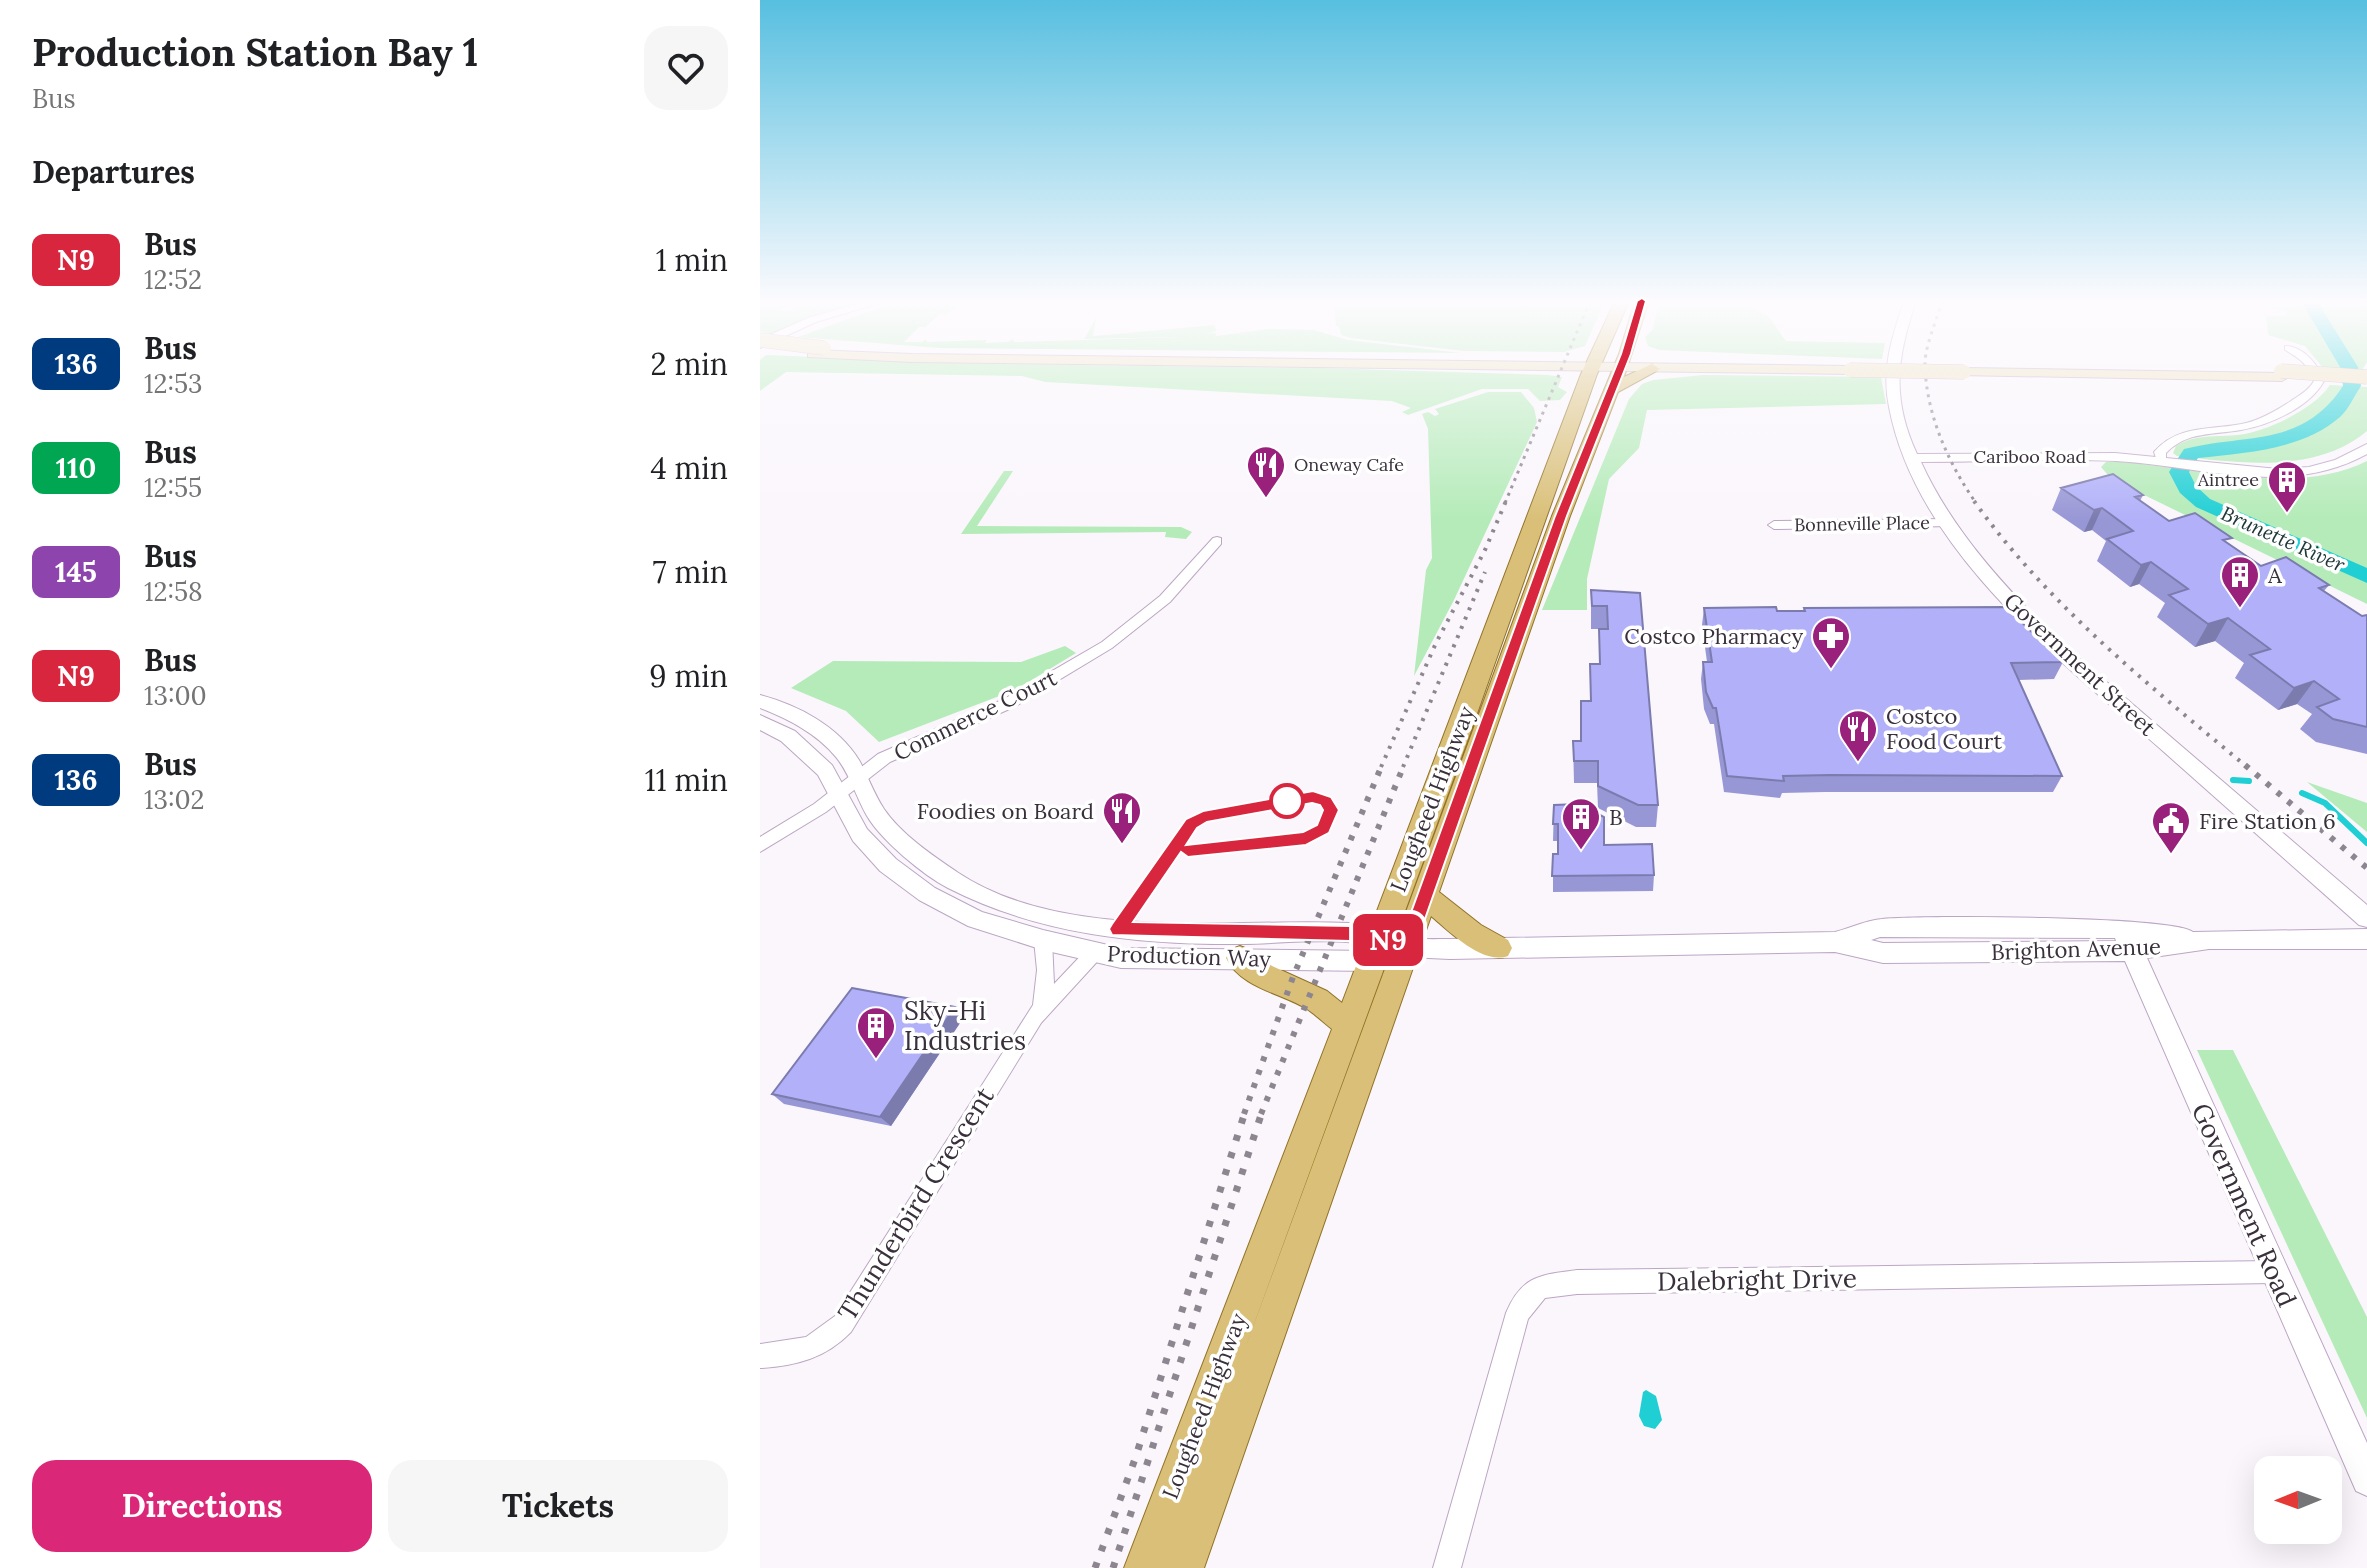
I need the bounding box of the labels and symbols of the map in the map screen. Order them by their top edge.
restaurant icon: Oneway Cafe [1245,444,1287,499]
street label: Cariboo Road [1974,445,2087,468]
place label: Oneway Cafe [1294,453,1404,476]
building icon: Aintree [2266,459,2308,514]
place label: Aintree [2197,468,2259,491]
water label: Brunette River [2218,500,2350,577]
street label: Bonneville Place [1794,511,1930,536]
building icon: A [2219,554,2261,609]
place label: A [2267,561,2283,589]
street label: Government Street [1999,587,2162,742]
pharmacy icon: Costco Pharmacy [1810,615,1852,670]
place label: Costco Pharmacy [1624,622,1803,650]
street label: Commerce Court [889,663,1061,767]
street label: Lougheed Highway [1384,702,1480,896]
place label: Costco Food Court [1886,702,2002,755]
restaurant icon: Costco Food Court [1837,708,1879,763]
unlabelled marker [1270,784,1304,818]
restaurant icon: Foodies on Board [1101,790,1143,845]
building icon: B [1560,796,1602,851]
place label: Foodies on Board [917,797,1094,825]
public building icon: Fire Station 6 [2150,800,2192,855]
place label: B [1609,803,1623,831]
place label: Fire Station 6 [2199,807,2336,835]
line badge: N9 [1352,914,1424,966]
street label: Brighton Avenue [1991,932,2162,966]
street label: Production Way [1107,939,1272,973]
place label: Sky-Hi Industries [904,994,1026,1057]
building icon: Sky-Hi Industries [855,1005,897,1060]
street label: Thunderbird Crescent [830,1081,1001,1327]
street label: Government Road [2185,1098,2304,1312]
street label: Dalebright Drive [1657,1261,1857,1298]
street label: Lougheed Highway [1156,1309,1252,1503]
north arrow [2254,1456,2342,1544]

